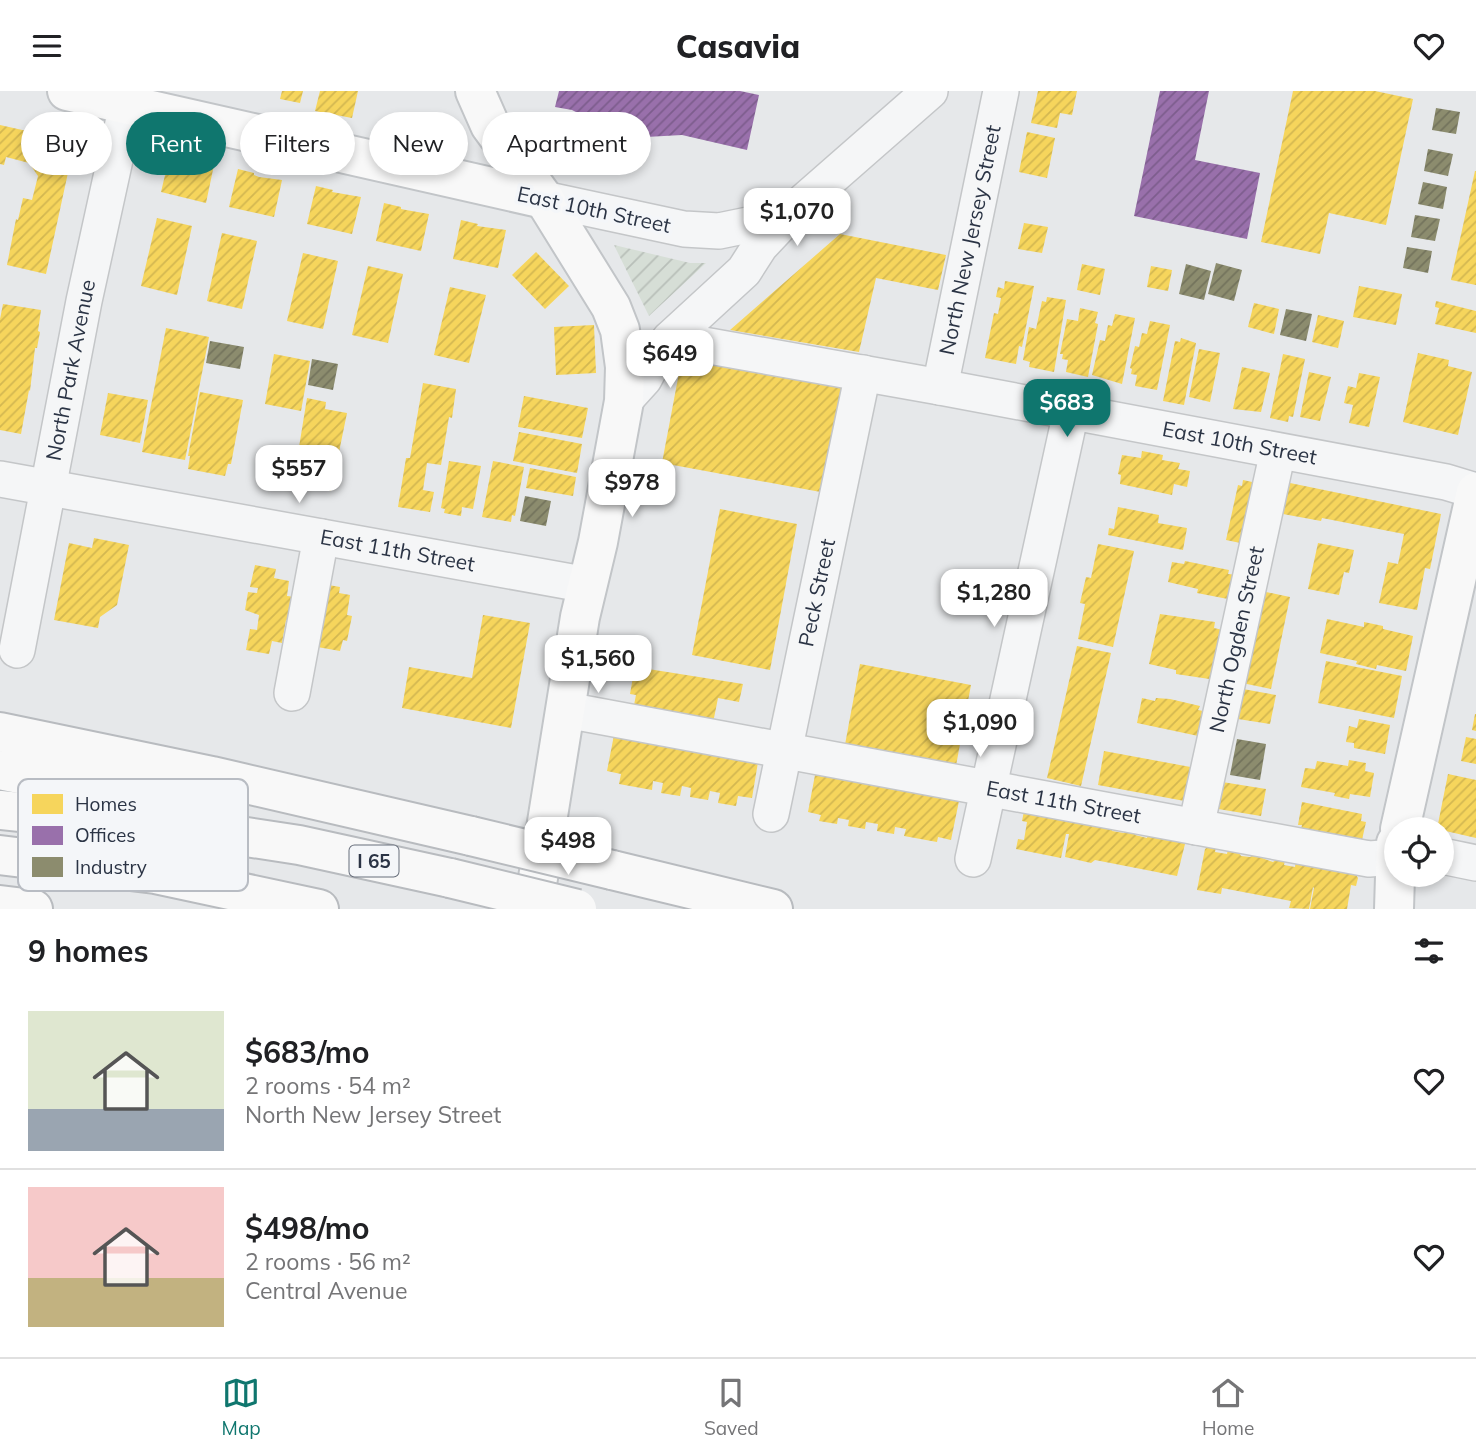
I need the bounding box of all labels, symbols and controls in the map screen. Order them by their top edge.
text: Casavia [676,26,800,66]
icon: menu [28,27,66,65]
icon: heart [1410,27,1448,65]
chip: Buy [21,112,112,175]
chip: Rent [126,112,226,175]
chip: Filters [240,112,355,175]
chip: New [369,112,468,175]
chip: Apartment [482,112,651,175]
street label: North New Jersey Street [933,123,1006,357]
street label: East 10th Street [515,180,673,238]
pin: $1,070 [740,188,854,248]
text: $1,070 [760,196,834,225]
street label: North Park Avenue [40,277,100,463]
pin: $649 [629,331,711,390]
text: $649 [642,338,698,367]
pin: $683 [1026,379,1108,439]
text: $683 [1039,387,1095,416]
street label: East 10th Street [1160,415,1319,469]
pin: $557 [258,445,340,505]
text: $557 [271,453,327,482]
pin: $978 [591,459,673,519]
text: $978 [604,467,660,496]
street label: East 11th Street [318,523,477,576]
street label: Peck Street [792,536,840,649]
street label: North Ogden Street [1203,544,1269,735]
pin: $1,280 [937,569,1051,629]
text: $1,280 [957,577,1031,606]
pin: $1,560 [541,635,655,695]
text: $1,560 [561,643,635,672]
pin: $1,090 [923,699,1037,759]
text: $1,090 [943,707,1017,736]
street label: East 11th Street [984,774,1143,828]
legend [18,779,248,891]
text: Homes [75,792,137,816]
pin: $498 [527,817,609,877]
map controls [1384,817,1454,887]
button: locate [1384,817,1454,887]
text: Offices [75,823,136,847]
text: $498 [540,825,596,854]
road number: I 65 [350,845,398,877]
text: Industry [75,855,147,879]
text: 9 homes [28,932,149,970]
icon: filters [1410,932,1448,970]
text: $683/mo [245,1033,369,1071]
icon: home [84,1039,168,1123]
icon: heart [1410,1062,1448,1100]
text: 2 rooms · 54 m² [245,1071,411,1100]
text: North New Jersey Street [245,1100,501,1129]
text: $498/mo [245,1209,369,1247]
icon: home [84,1215,168,1299]
icon: heart [1410,1238,1448,1276]
text: 2 rooms · 56 m² [245,1247,411,1276]
text: Central Avenue [245,1276,408,1305]
tab: Map [222,1374,261,1440]
tab: Saved [704,1374,759,1440]
tab: Home [1202,1374,1254,1440]

